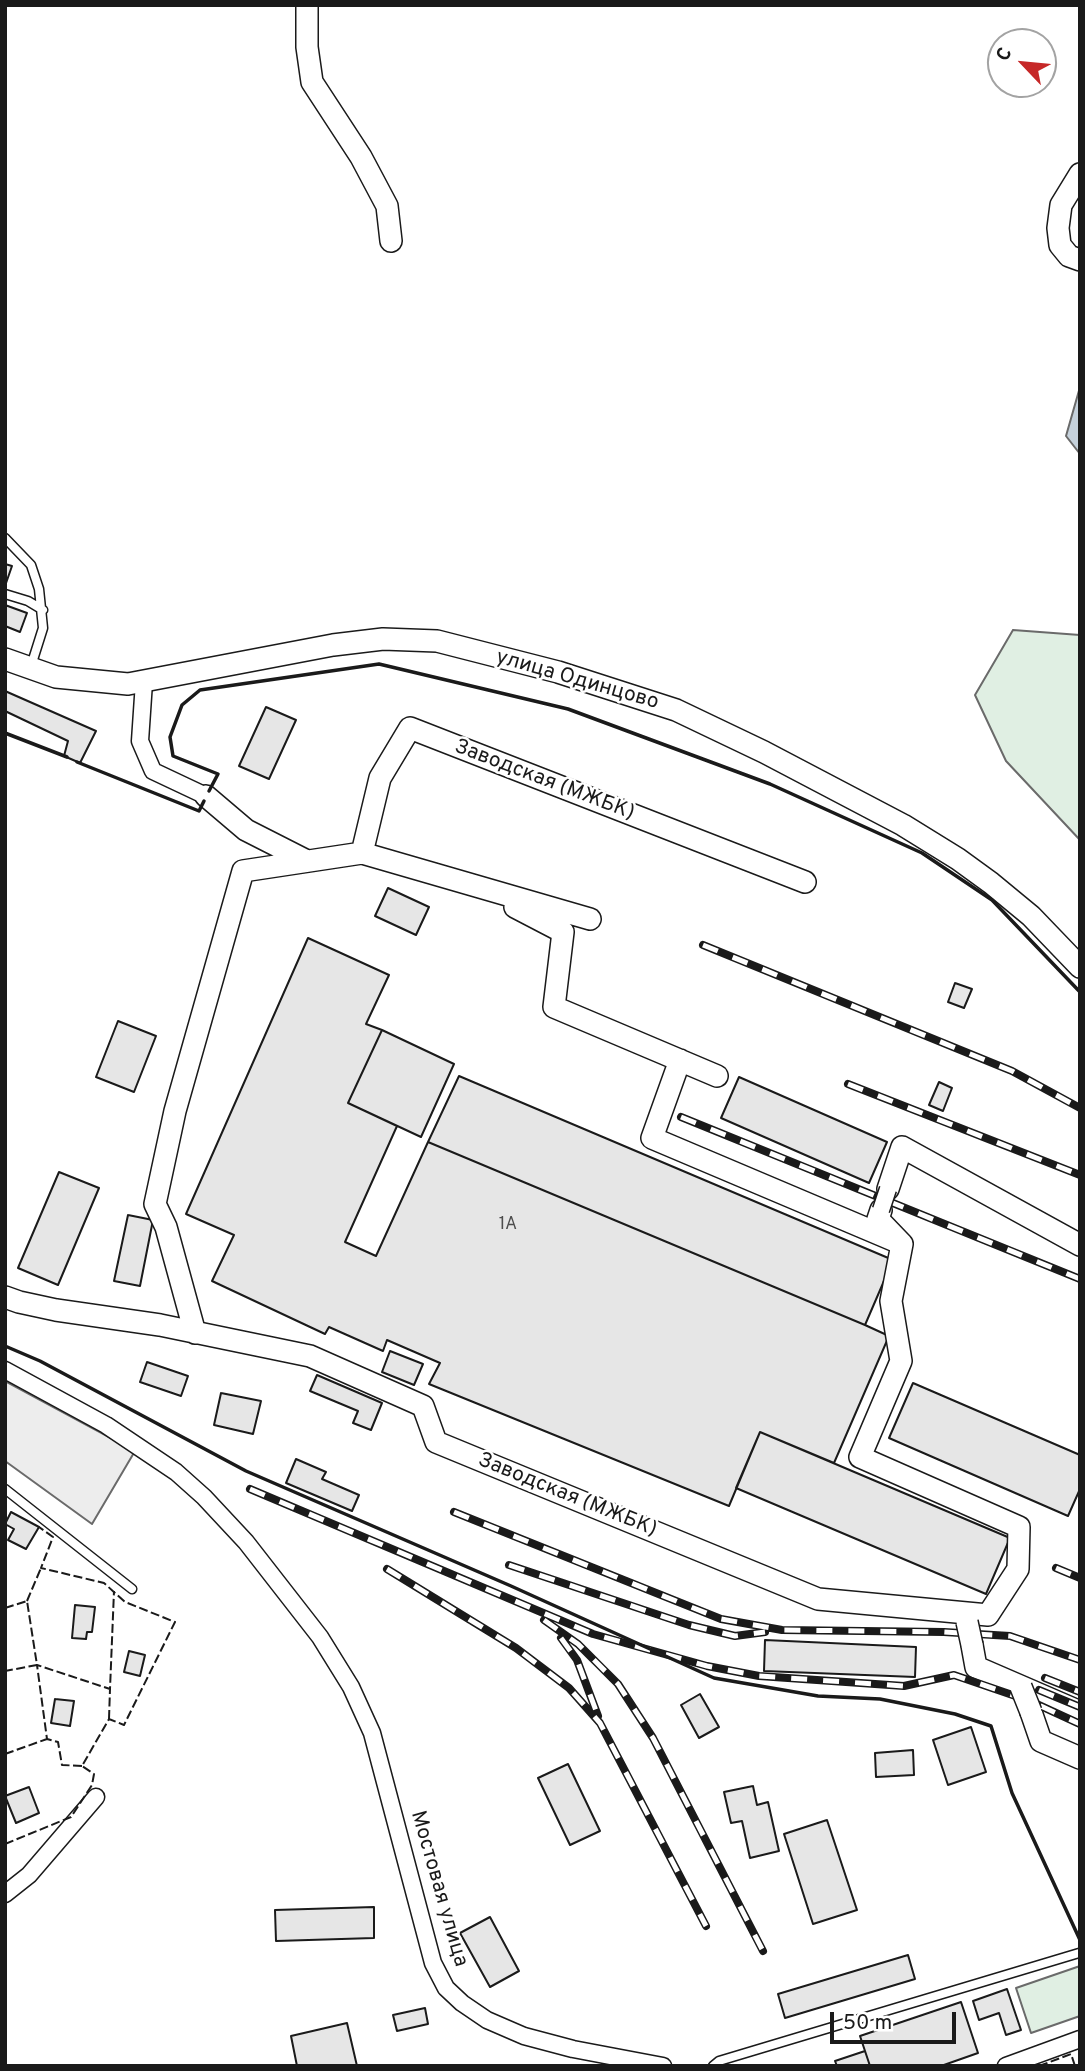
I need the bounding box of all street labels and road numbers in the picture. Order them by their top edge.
street label: улица Одинцово [493,646,661,716]
street label: Заводская (МЖБК) [450,735,638,827]
street label: Заводская (МЖБК) [474,1449,660,1543]
street label: Мостовая улица [404,1808,472,1970]

